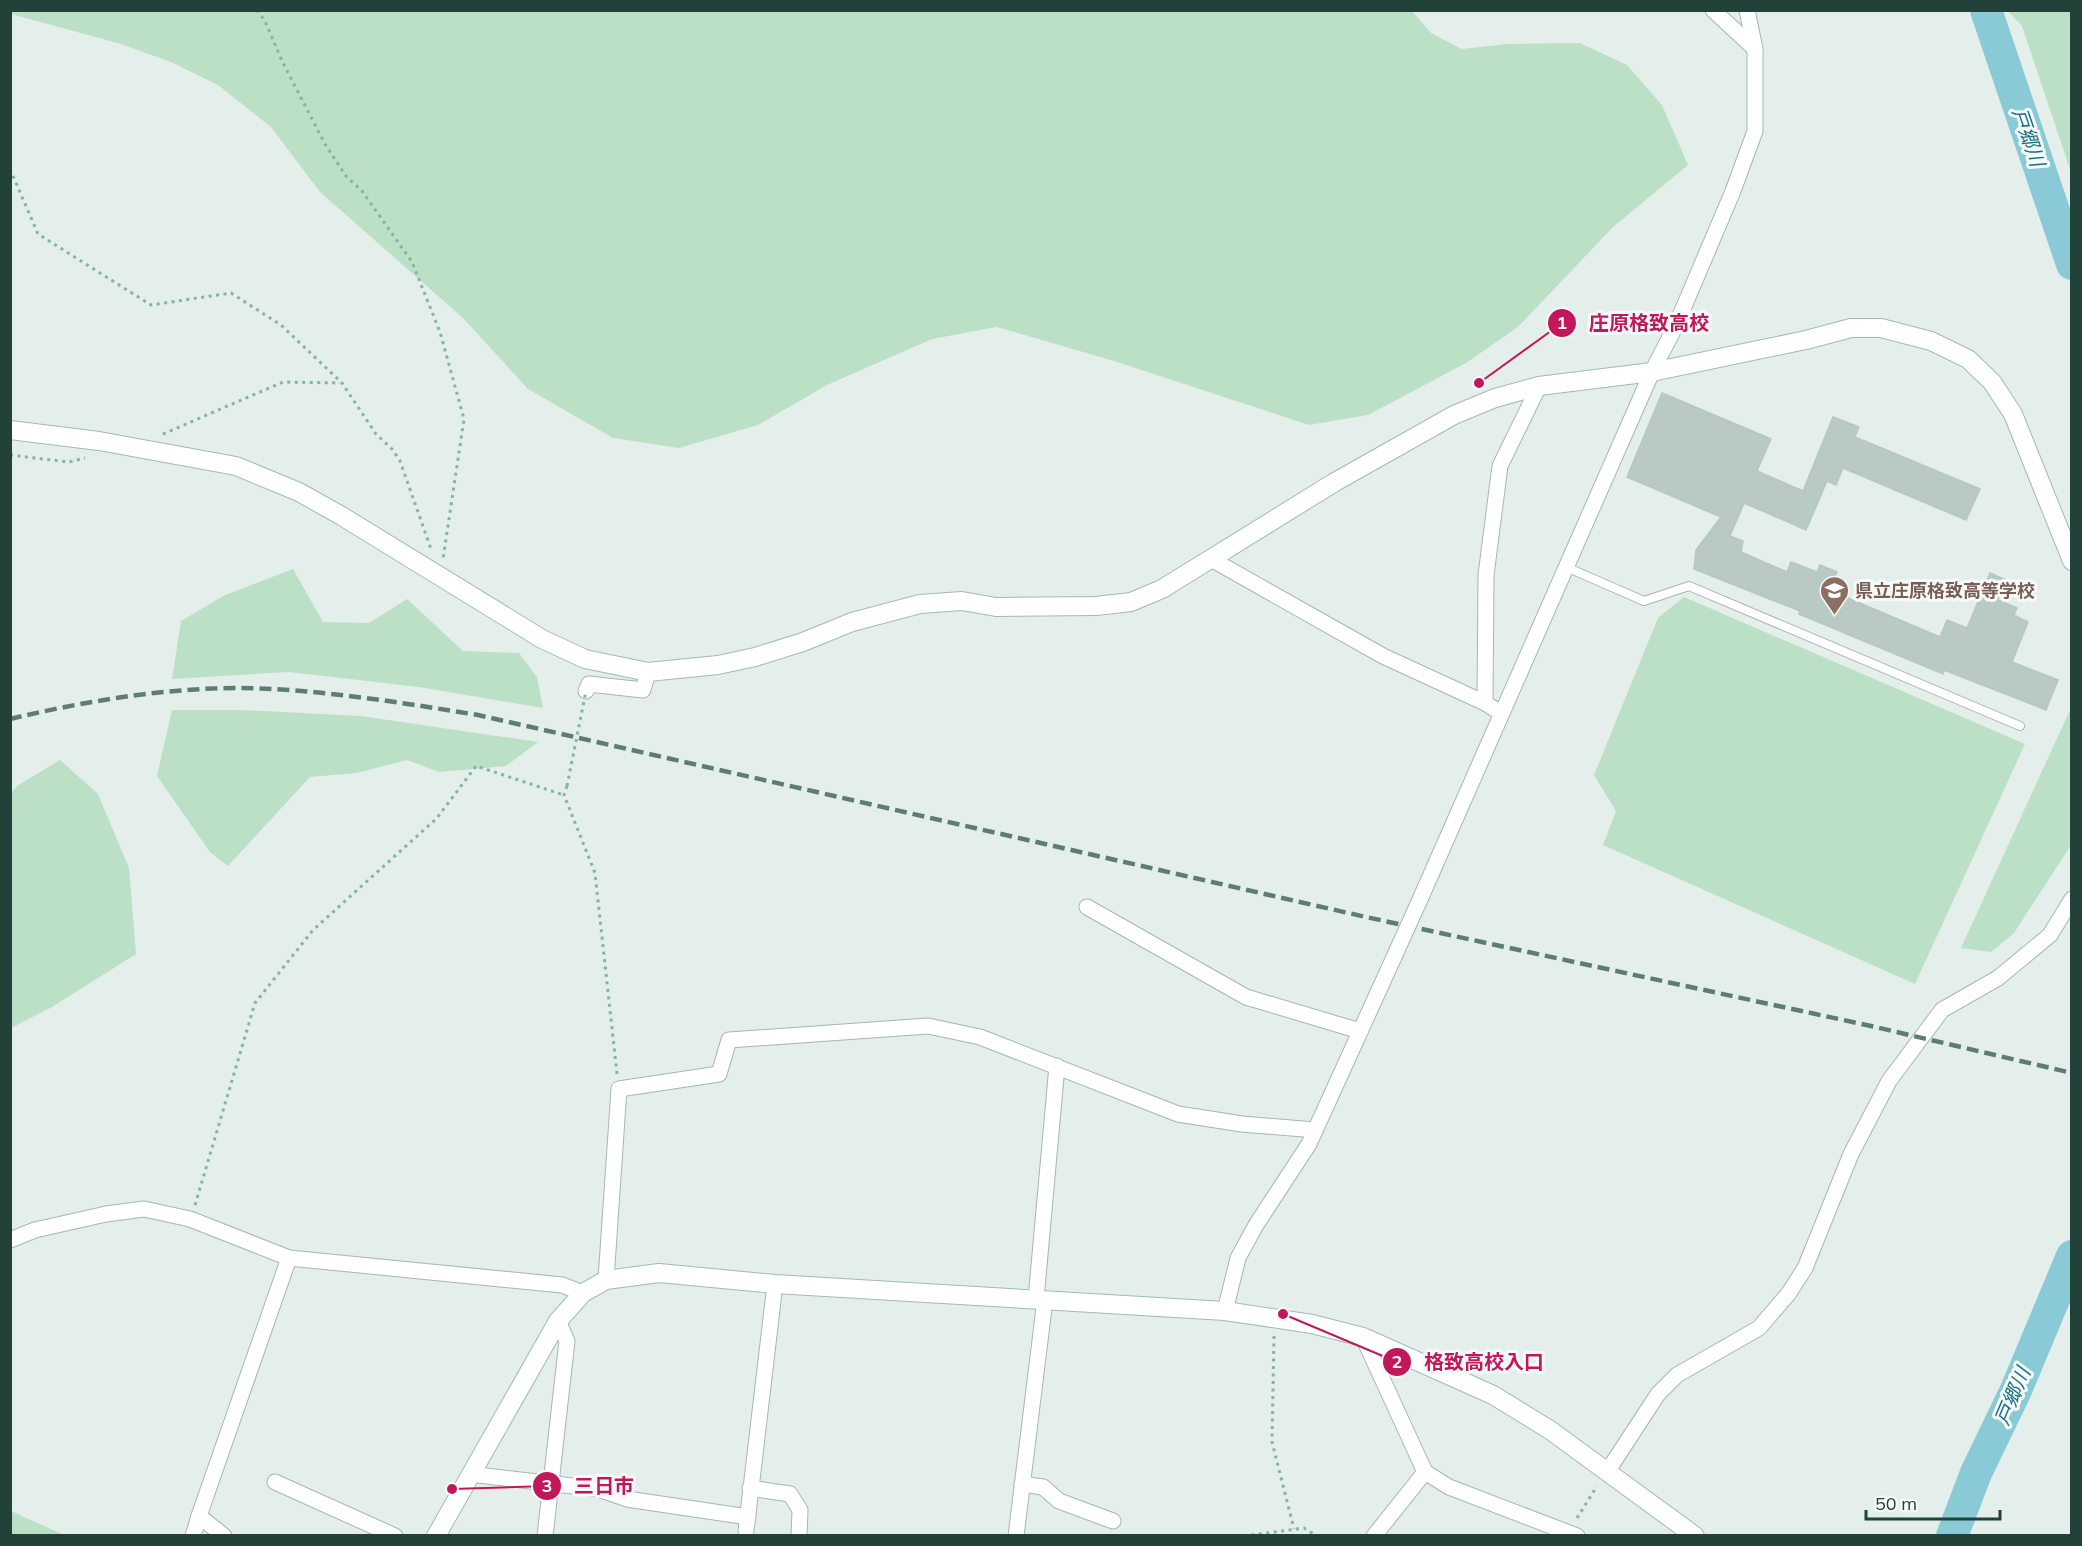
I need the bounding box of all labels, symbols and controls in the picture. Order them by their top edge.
water label: 戸郷川 [2007,105,2051,171]
callout: 庄原格致高校 [1547,304,1721,342]
text: 庄原格致高校 [1589,310,1709,335]
text: 1 [1557,311,1567,334]
school or university icon: 県立庄原格致高等学校 [1818,574,1850,616]
place label: 県立庄原格致高等学校 [1855,579,2035,602]
callout: 格致高校入口 [1382,1343,1556,1381]
text: 格致高校入口 [1424,1349,1544,1374]
text: 2 [1392,1350,1402,1373]
water label: 戸郷川 [1989,1362,2036,1428]
callout: 三日市 [532,1467,646,1505]
text: 三日市 [574,1473,634,1498]
text: 3 [542,1474,552,1497]
scale bar [1866,1483,2000,1521]
text: 50 m [1875,1492,1917,1515]

